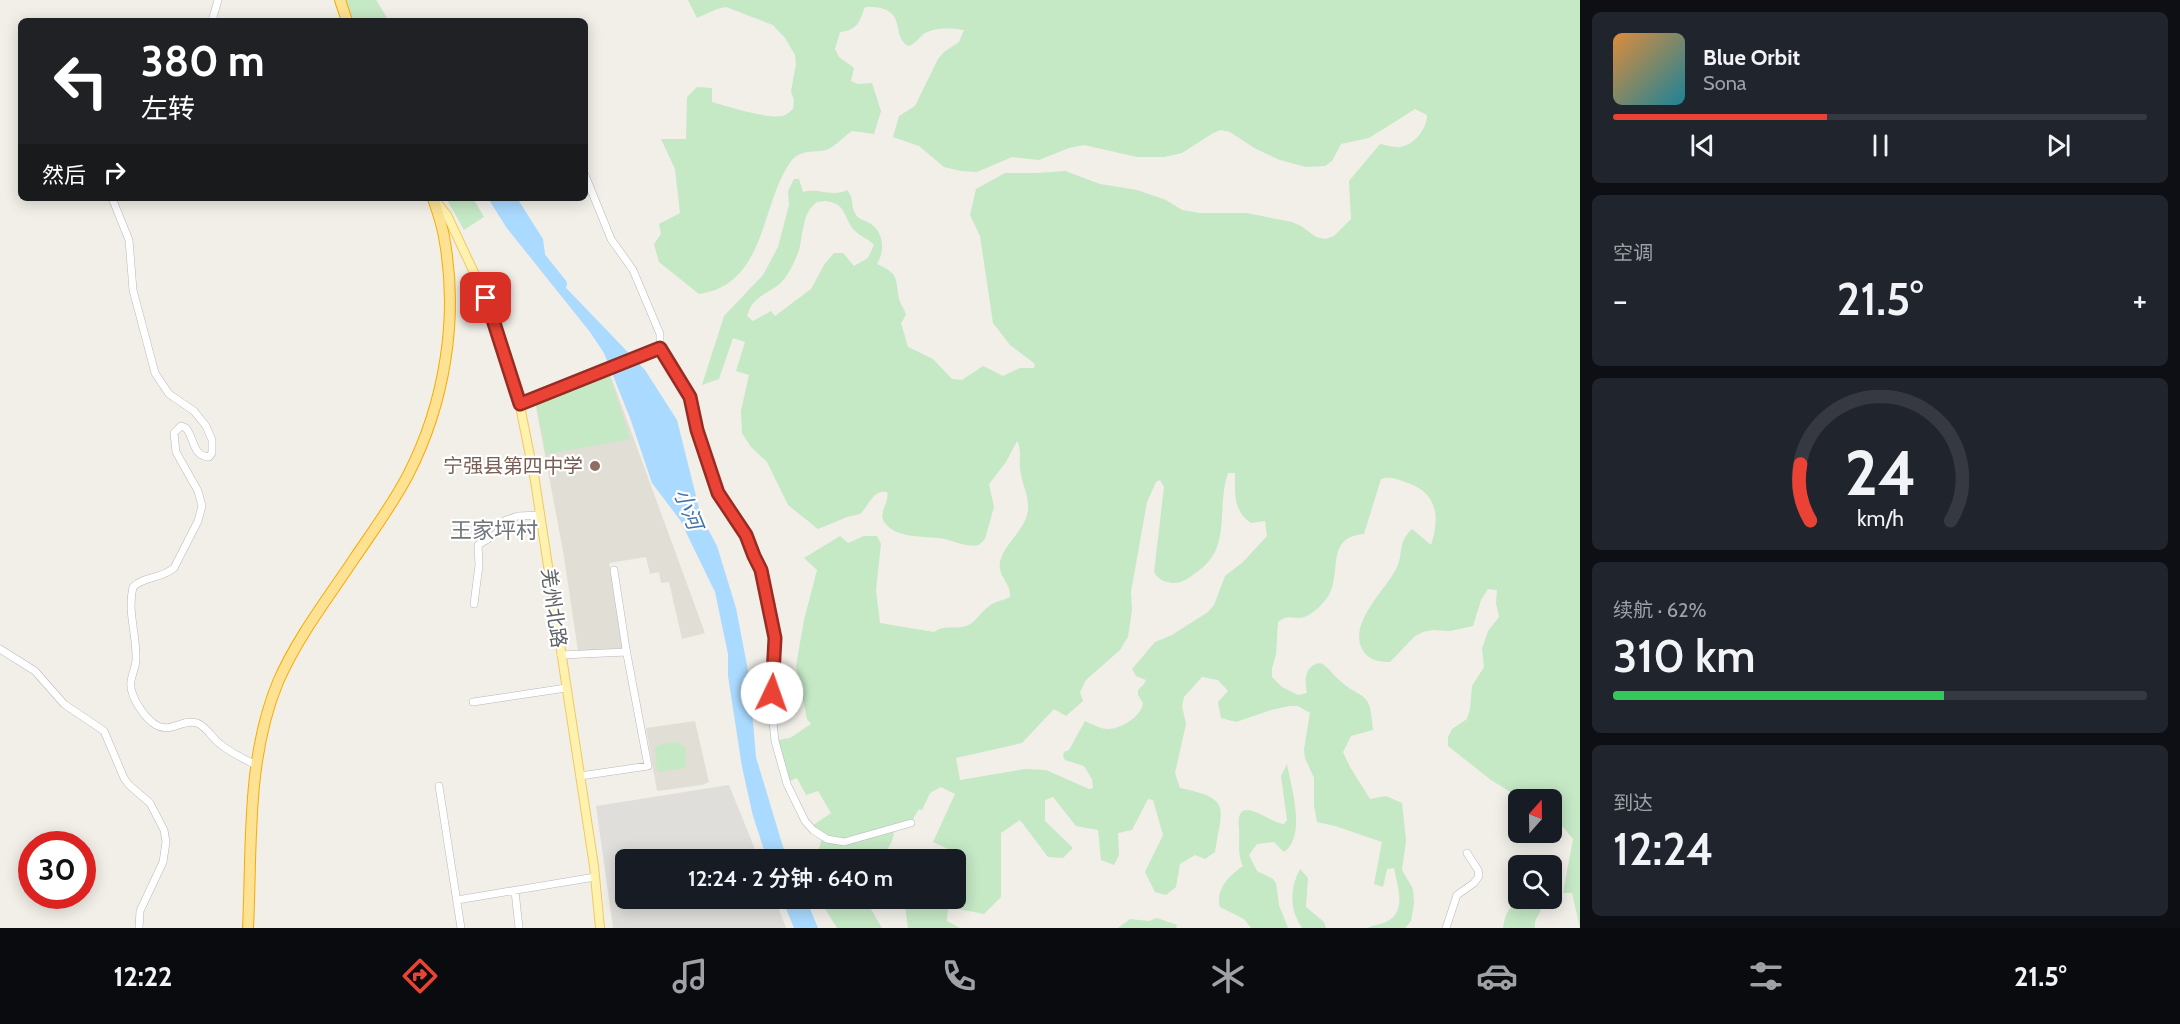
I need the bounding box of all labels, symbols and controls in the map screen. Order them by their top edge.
text: 380 m [141,35,265,87]
icon: left [42,42,120,120]
text: Blue Orbit [1703,44,1800,71]
text: Sona [1703,71,1746,95]
text: 左转 [141,92,195,125]
icon: previous [1686,129,1719,162]
icon: pause [1864,129,1897,162]
icon: next [2042,129,2075,162]
icon: right [98,156,131,189]
text: 然后 [42,162,86,189]
text: 空调 [1613,241,1653,265]
pin [460,272,511,323]
text: 21.5° [1837,272,1923,326]
text: − [1613,280,1628,320]
text: + [2132,280,2147,320]
icon: arrive [469,281,502,314]
text: 24 [1844,435,1916,511]
place label: 宁强县第四中学 [443,454,583,478]
marker: 宁强县第四中学 [588,459,602,473]
water label: 小河 [669,485,709,537]
text: km/h [1857,505,1903,531]
district label: 王家坪村 [450,517,538,544]
street label: 羌州北路 [537,567,571,649]
text: 续航 · 62% [1613,598,1707,622]
text: 310 km [1613,629,1755,683]
position arrow [740,661,804,725]
north arrow [1508,789,1562,843]
map controls [1508,789,1562,909]
text: 到达 [1613,791,1653,815]
text: 12:24 [1613,822,1713,876]
speed limit sign: 30 [18,831,96,909]
button: search [1508,855,1562,909]
text: 12:24 · 2 分钟 · 640 m [688,865,893,892]
icon: directions [399,955,441,997]
icon: music [669,955,711,997]
icon: phone [938,955,980,997]
icon: climate [1207,955,1249,997]
icon: car [1476,955,1518,997]
icon: filters [1745,955,1787,997]
text: 12:22 [114,960,172,993]
text: 21.5° [2014,960,2066,993]

